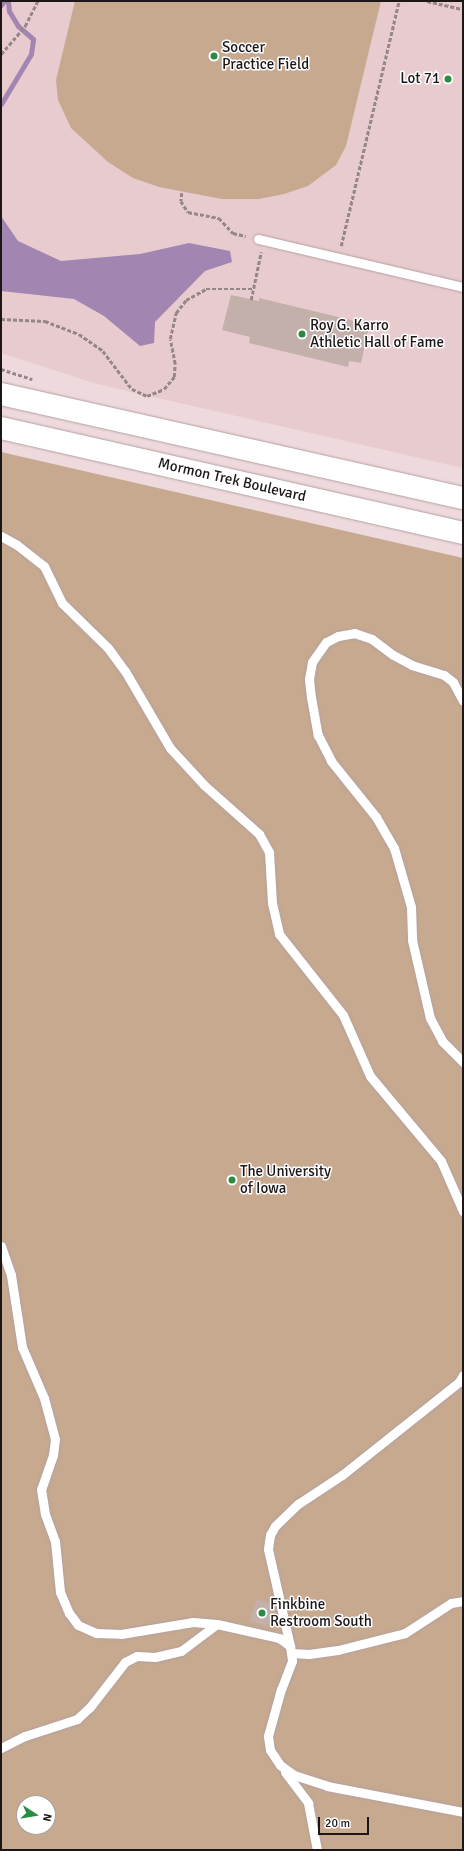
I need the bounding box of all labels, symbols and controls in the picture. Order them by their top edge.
place label: Soccer Practice Field [222,38,309,73]
marker: Soccer Practice Field [209,51,219,61]
place label: Lot 71 [400,70,440,88]
marker: Lot 71 [443,74,453,84]
place label: Roy G. Karro Athletic Hall of Fame [310,316,444,351]
marker: Roy G. Karro Athletic Hall of Fame [297,329,307,339]
street label: Mormon Trek Boulevard [156,454,308,506]
place label: The University of Iowa [240,1162,331,1197]
marker: The University of Iowa [227,1175,237,1185]
place label: Finkbine Restroom South [270,1595,372,1630]
marker: Finkbine Restroom South [257,1608,267,1618]
north arrow [16,1795,56,1835]
scale bar [320,1809,371,1835]
text: N [40,1812,54,1822]
text: 20 m [325,1816,350,1831]

